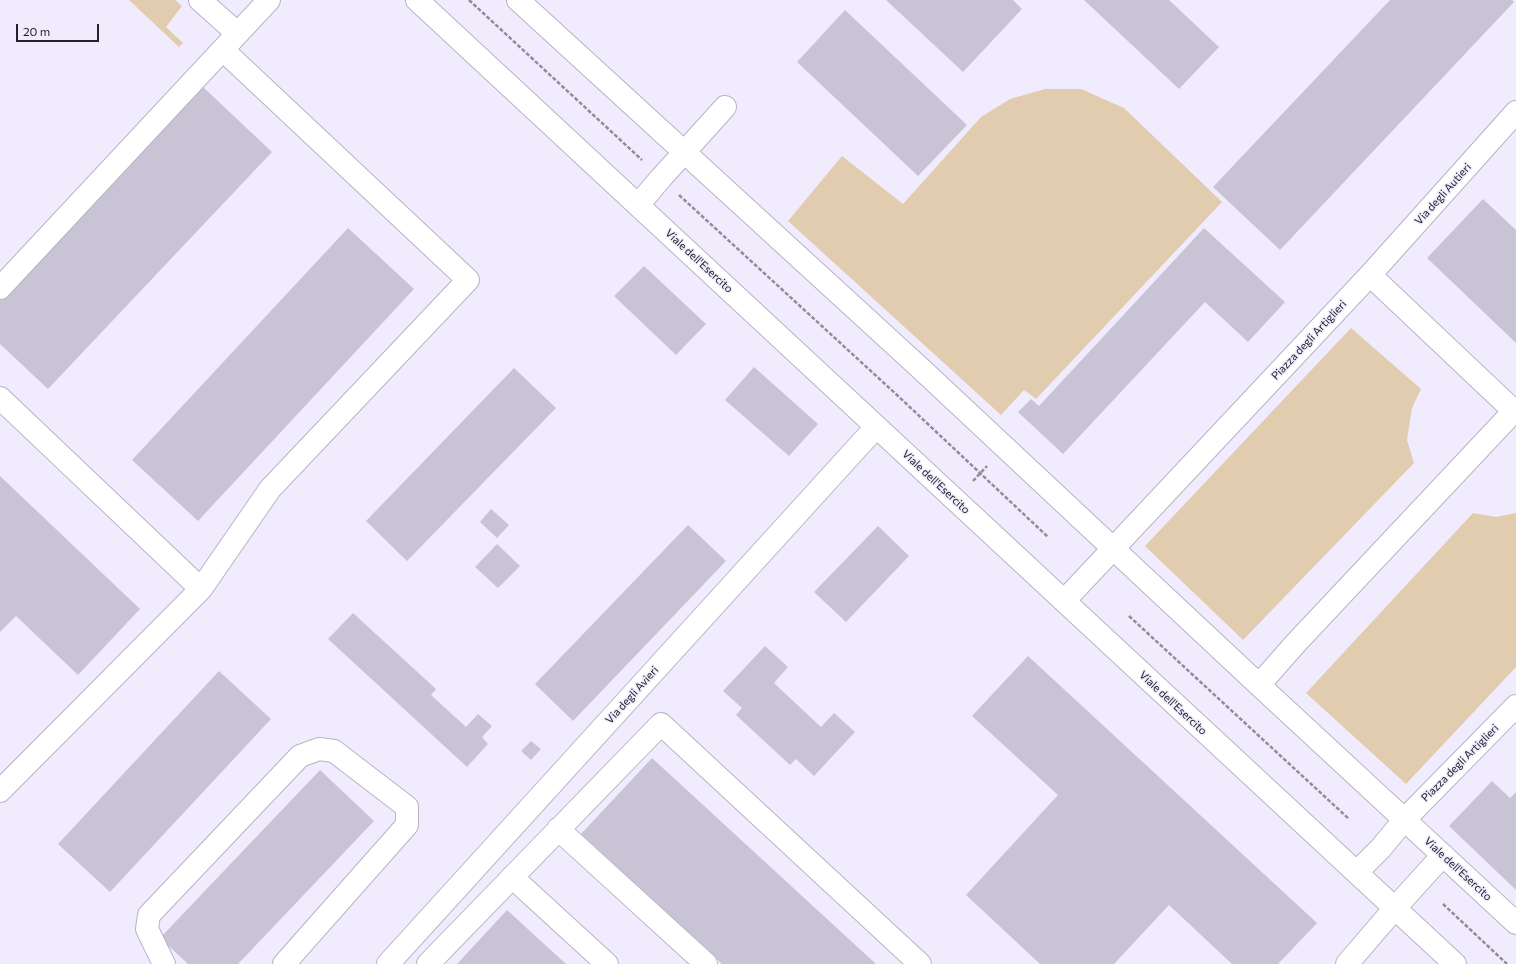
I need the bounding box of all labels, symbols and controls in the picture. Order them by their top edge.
scale bar [18,16,101,42]
text: 20 m [23,24,50,38]
street label: Via degli Autieri [1412,161,1474,227]
street label: Viale dell'Esercito [662,226,736,296]
street label: Piazza degli Artiglieri [1269,297,1349,383]
street label: Viale dell'Esercito [899,447,973,517]
street label: Via degli Avieri [603,664,661,726]
street label: Viale dell'Esercito [1136,668,1210,738]
street label: Piazza degli Artiglieri [1419,722,1501,804]
street label: Viale dell'Esercito [1421,834,1495,904]

